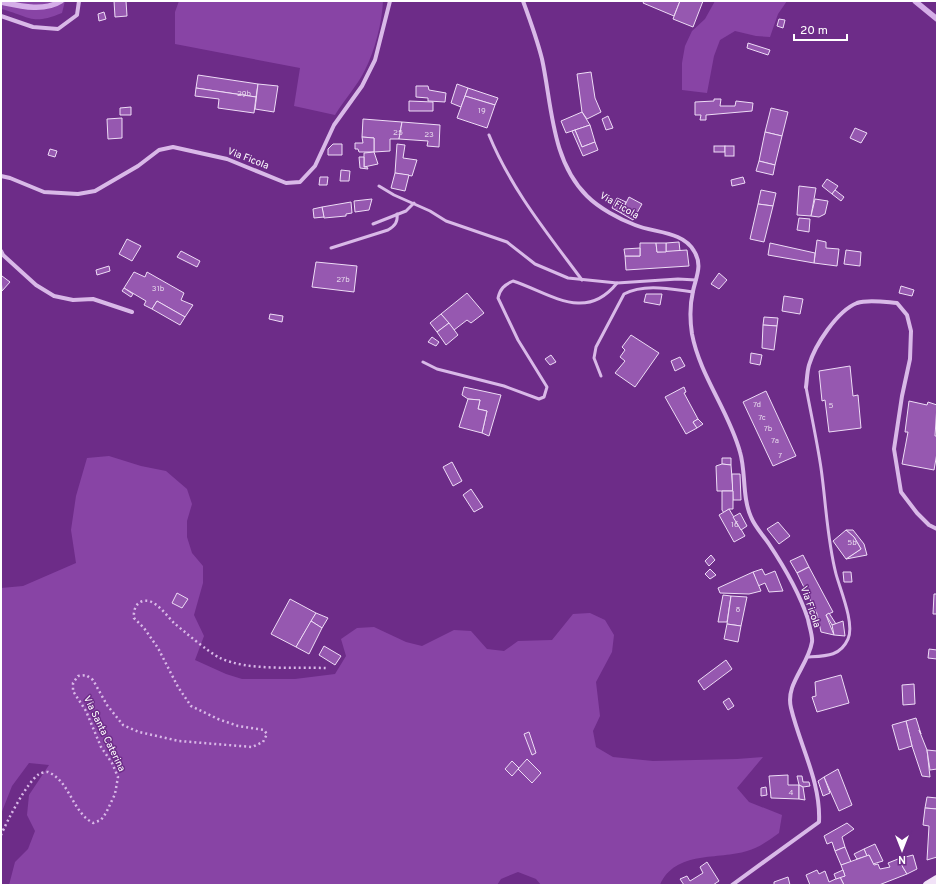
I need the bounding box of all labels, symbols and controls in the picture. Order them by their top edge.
scale bar [794,16,847,42]
text: 20 m [800,23,828,39]
house number: 29b [237,89,252,99]
house number: 19 [478,106,486,116]
house number: 25 [393,128,403,138]
house number: 23 [424,130,434,140]
street label: Via Ficola [225,145,271,173]
street label: Via Ficola [597,190,641,222]
house number: 27b [336,275,350,285]
house number: 31b [152,284,165,294]
house number: 7d [753,400,761,410]
house number: 5 [829,401,834,411]
house number: 7c [758,413,766,423]
house number: 7b [764,424,773,434]
house number: 7a [771,436,779,446]
house number: 7 [778,451,782,461]
house number: 16 [731,520,739,530]
house number: 5b [847,538,857,548]
street label: Via Ficola [797,584,823,630]
house number: 8 [736,605,741,615]
street label: Via Santa Caterina [80,694,128,774]
house number: 4 [789,788,794,798]
north arrow [882,830,922,870]
text: N [898,852,906,866]

